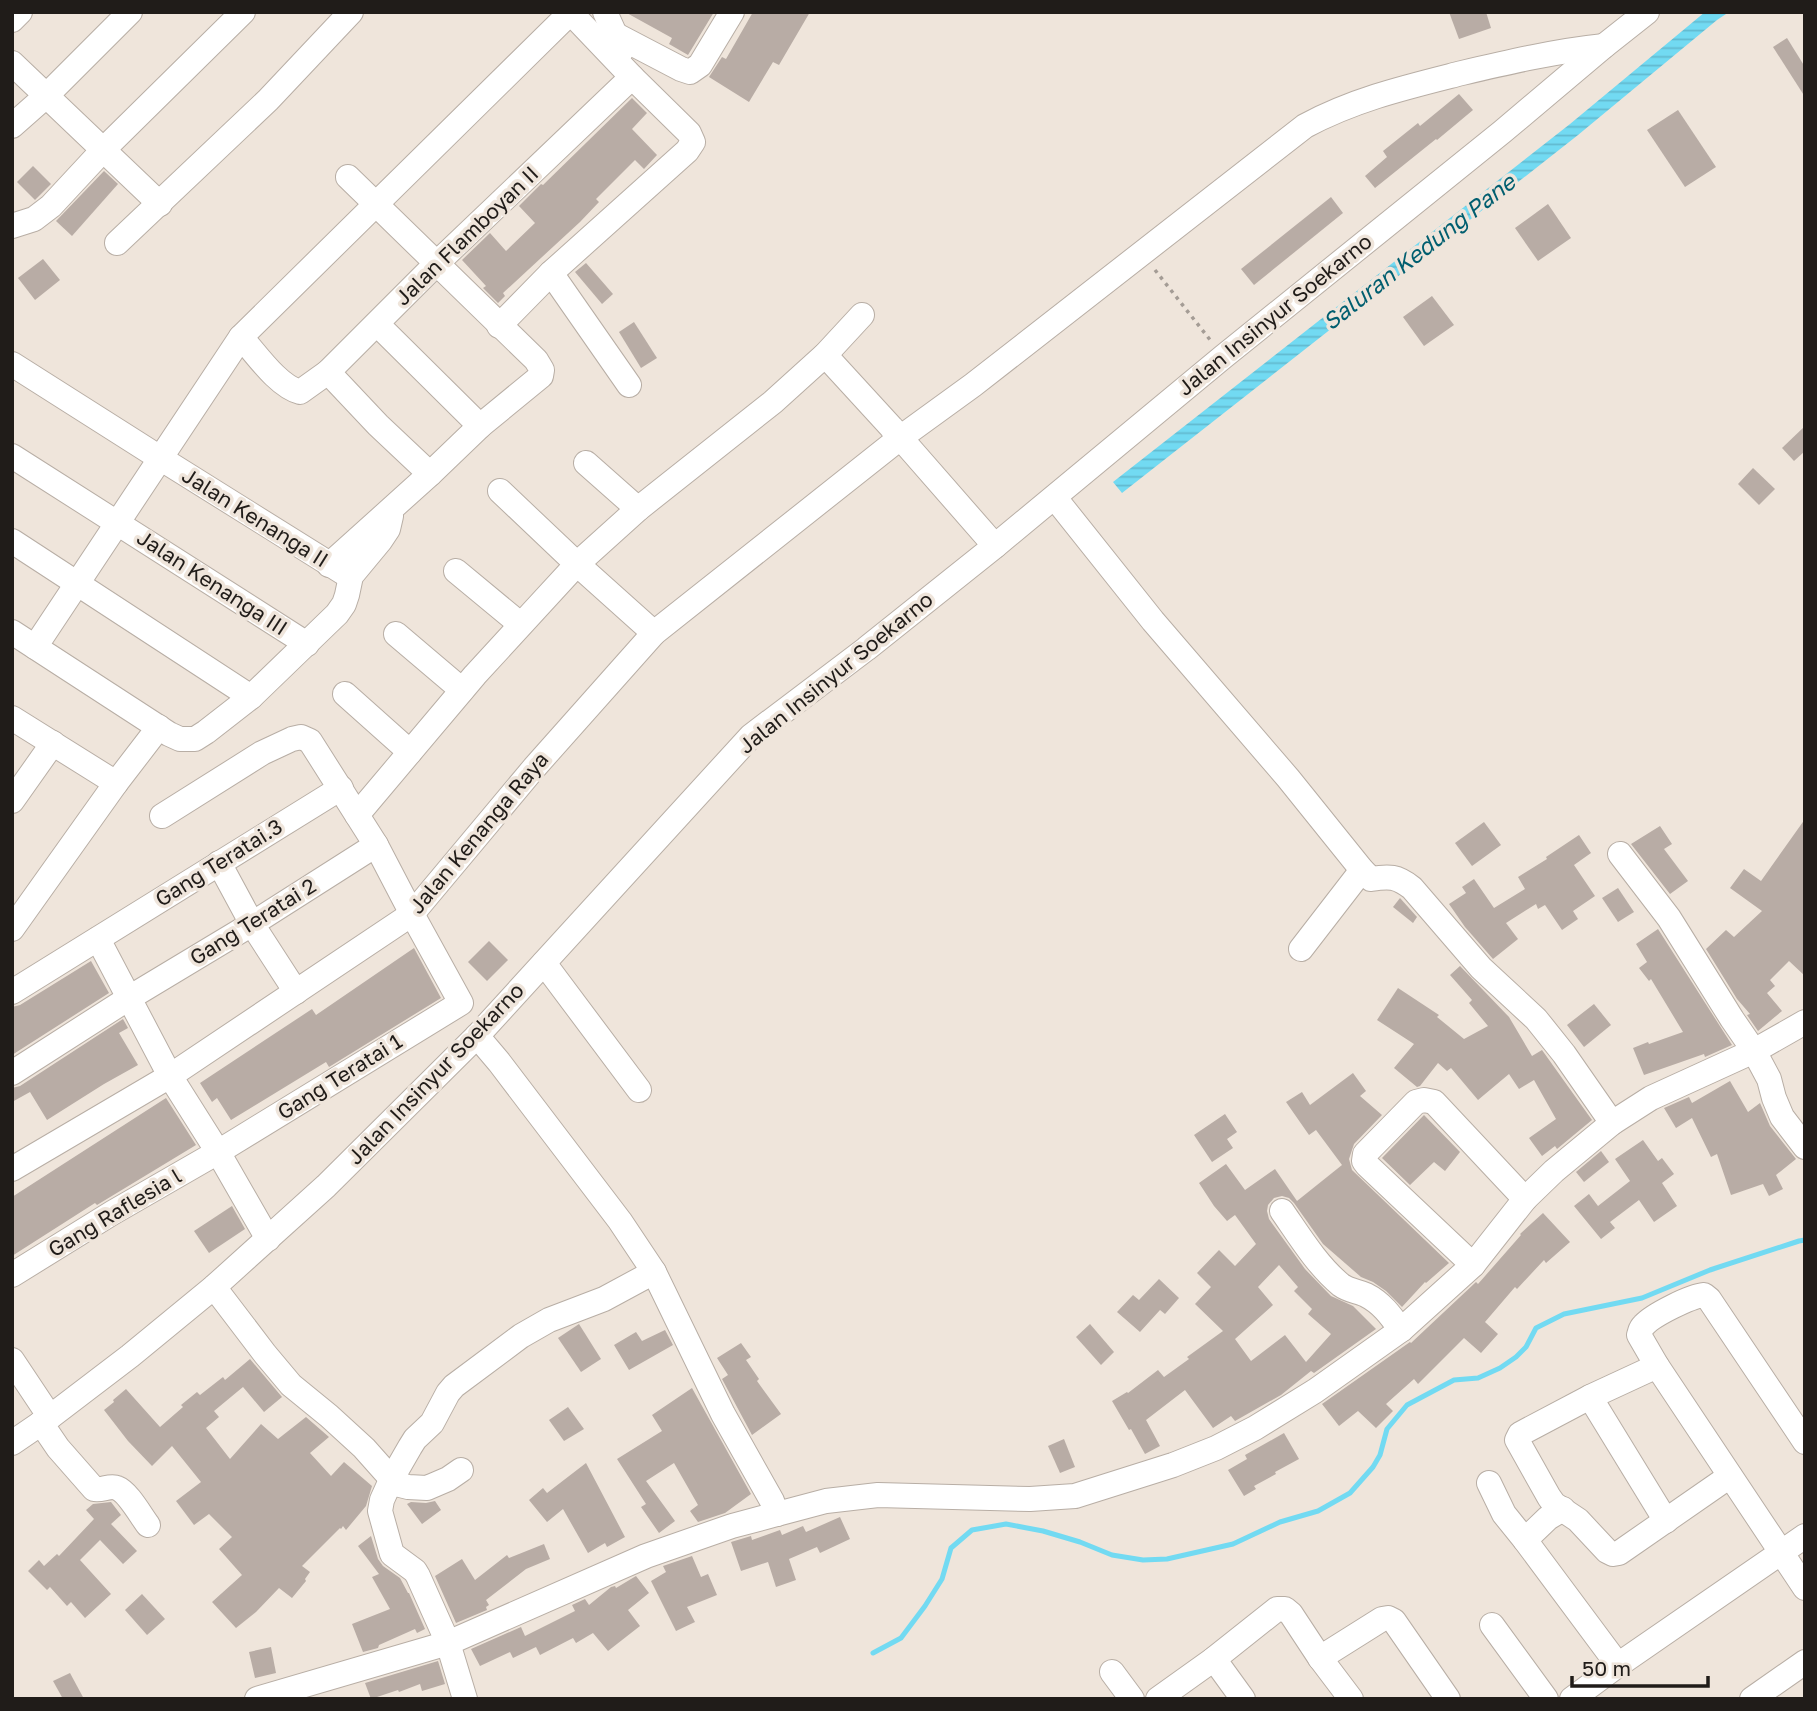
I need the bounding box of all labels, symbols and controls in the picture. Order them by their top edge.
street label: Jalan Flamboyan II [389,160,543,310]
water label: Saluran Kedung Pane [1316,166,1522,335]
street label: Jalan Insinyur Soekarno [1172,228,1377,401]
street label: Jalan Kenanga II [178,462,333,573]
street label: Jalan Kenanga III [132,524,293,640]
street label: Jalan Insinyur Soekarno [733,586,938,759]
street label: Jalan Kenanga Raya [403,746,553,918]
street label: Gang Teratai.3 [150,813,287,912]
street label: Gang Teratai 2 [185,872,320,970]
street label: Jalan Insinyur Soekarno [342,977,529,1170]
street label: Gang Teratai 1 [272,1027,407,1125]
street label: Gang Raflesia l [43,1162,186,1262]
scale bar [1572,1644,1708,1688]
text: 50 m [1582,1655,1631,1681]

